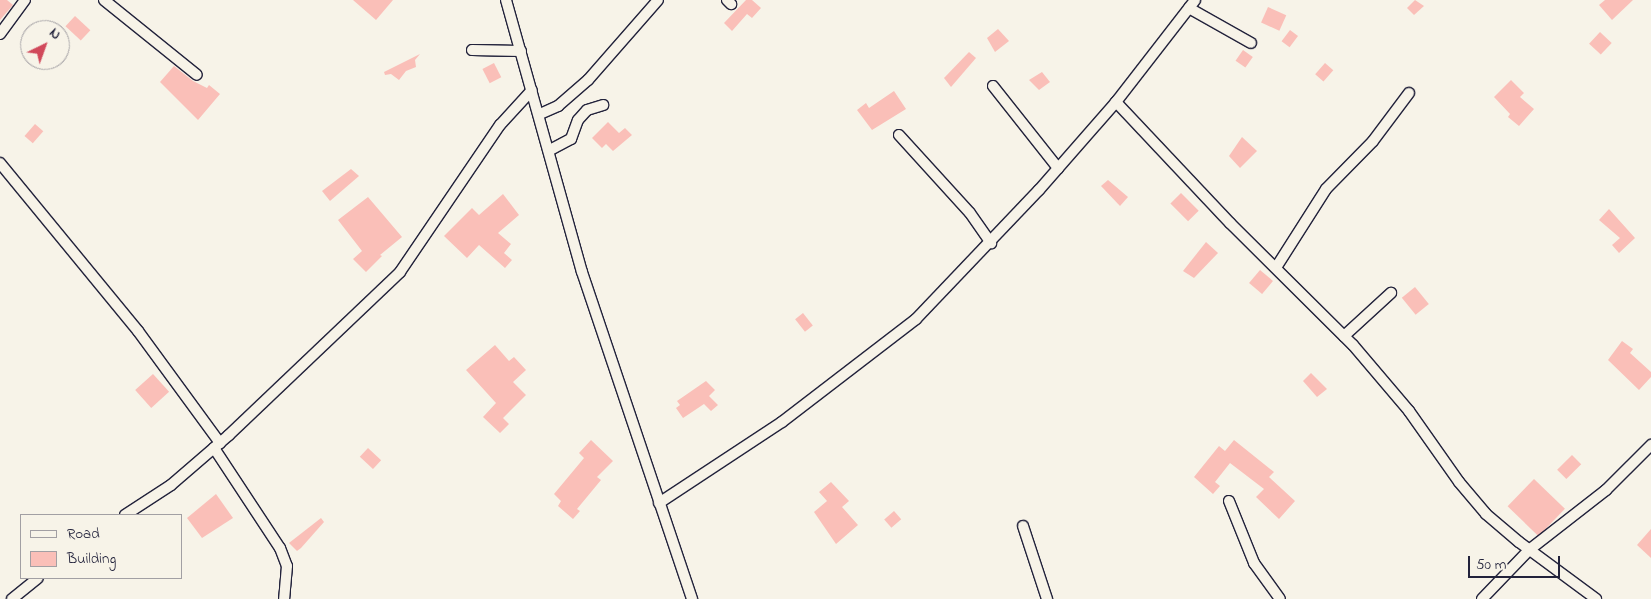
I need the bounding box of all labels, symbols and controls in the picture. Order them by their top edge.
north arrow [20,20,70,70]
text: N [44,23,65,45]
legend [20,514,182,579]
text: Road [67,523,100,545]
scale bar [1471,546,1564,578]
text: Building [67,548,116,570]
text: 50 m [1476,554,1506,576]

